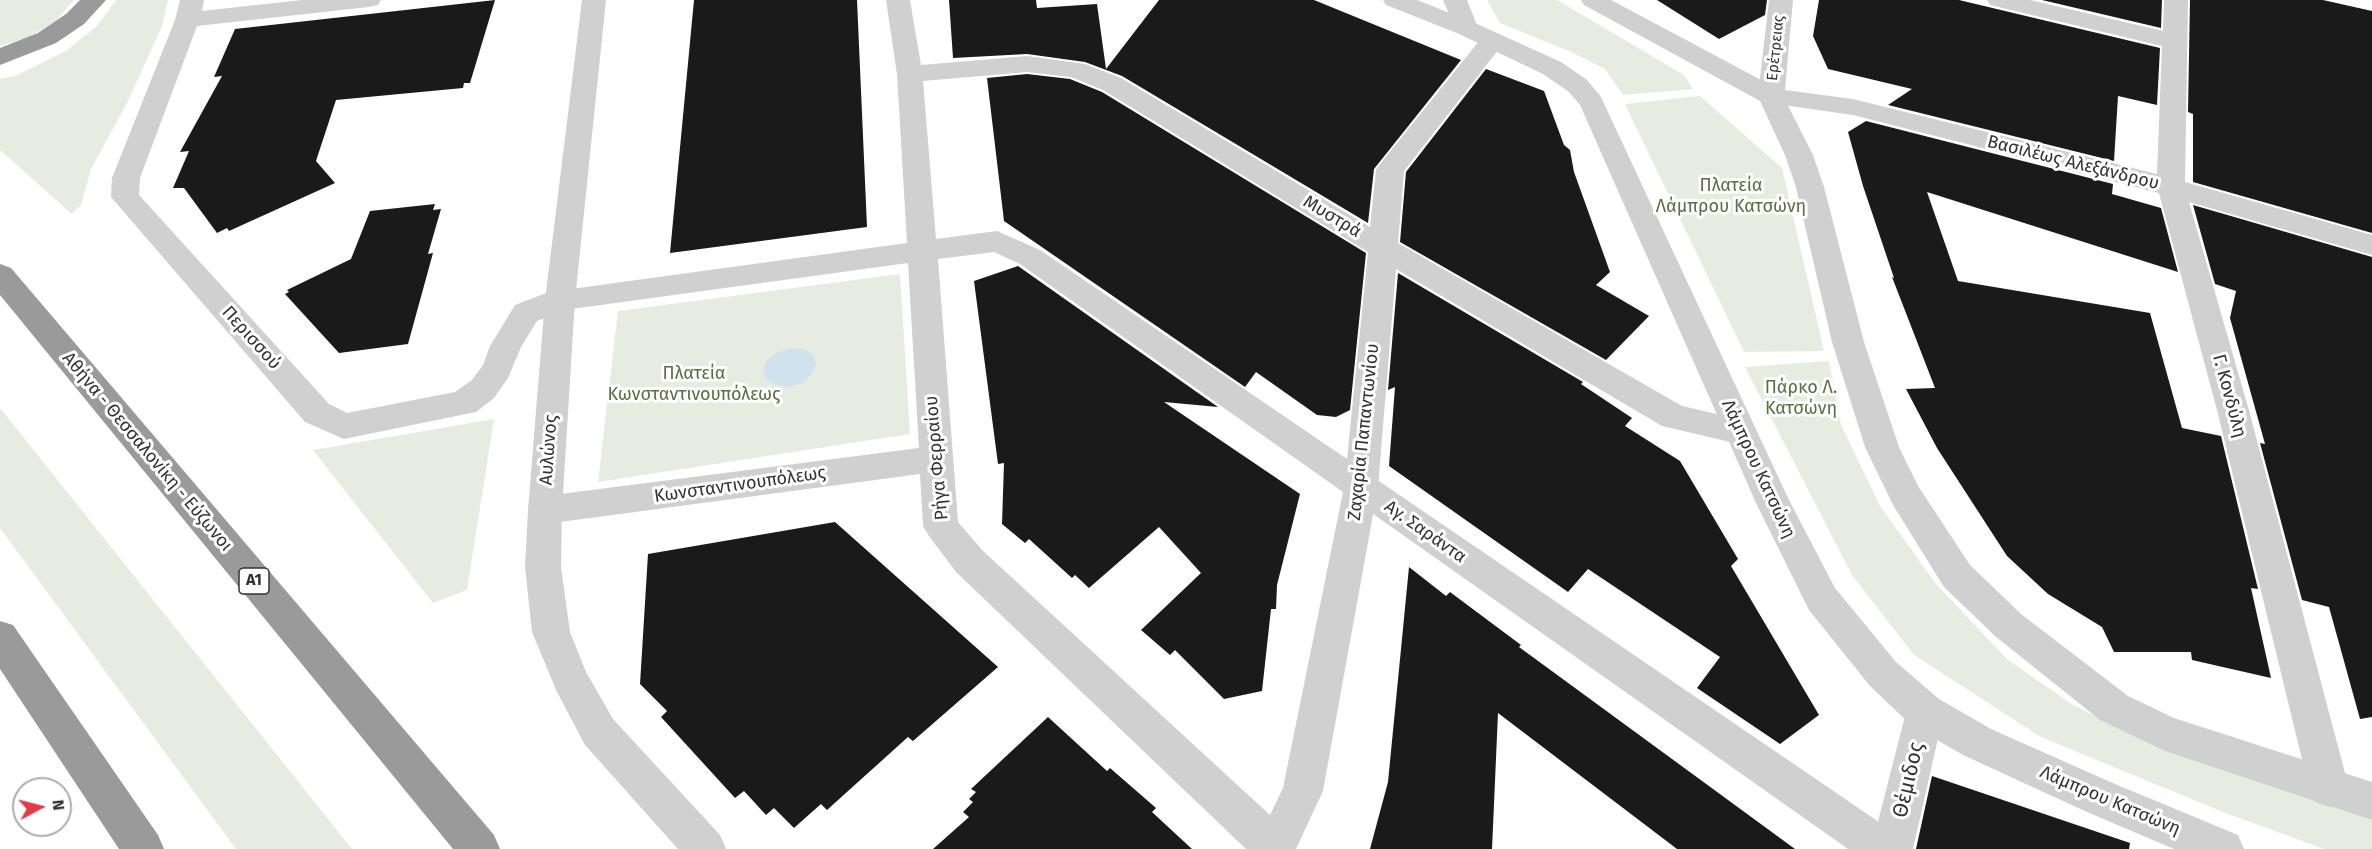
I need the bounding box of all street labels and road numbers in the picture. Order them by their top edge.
street label: Ερέτρειας [1764,14,1788,82]
street label: Βασιλέως Αλεξάνδρου [1985,131,2161,195]
street label: Μυστρά [1299,191,1365,243]
street label: Περισσού [217,302,285,374]
street label: Ζαχαρία Παπαντωνίου [1344,342,1384,522]
street label: Αθήνα - Θεσσαλονίκη - Εύζωνοι [57,348,237,556]
street label: Γ. Κονδύλη [2207,352,2251,440]
street label: Ρήγα Φερραίου [921,395,953,521]
street label: Λάμπρου Κατσώνη [1716,396,1800,542]
street label: Αυλώνος [536,414,562,486]
street label: Κωνσταντινουπόλεως [653,462,827,508]
street label: Αγ. Σαράντα [1380,496,1470,568]
road number: Α1 [239,568,269,594]
street label: Θέμιδος [1888,740,1930,820]
street label: Λάμπρου Κατσώνη [2037,762,2183,840]

